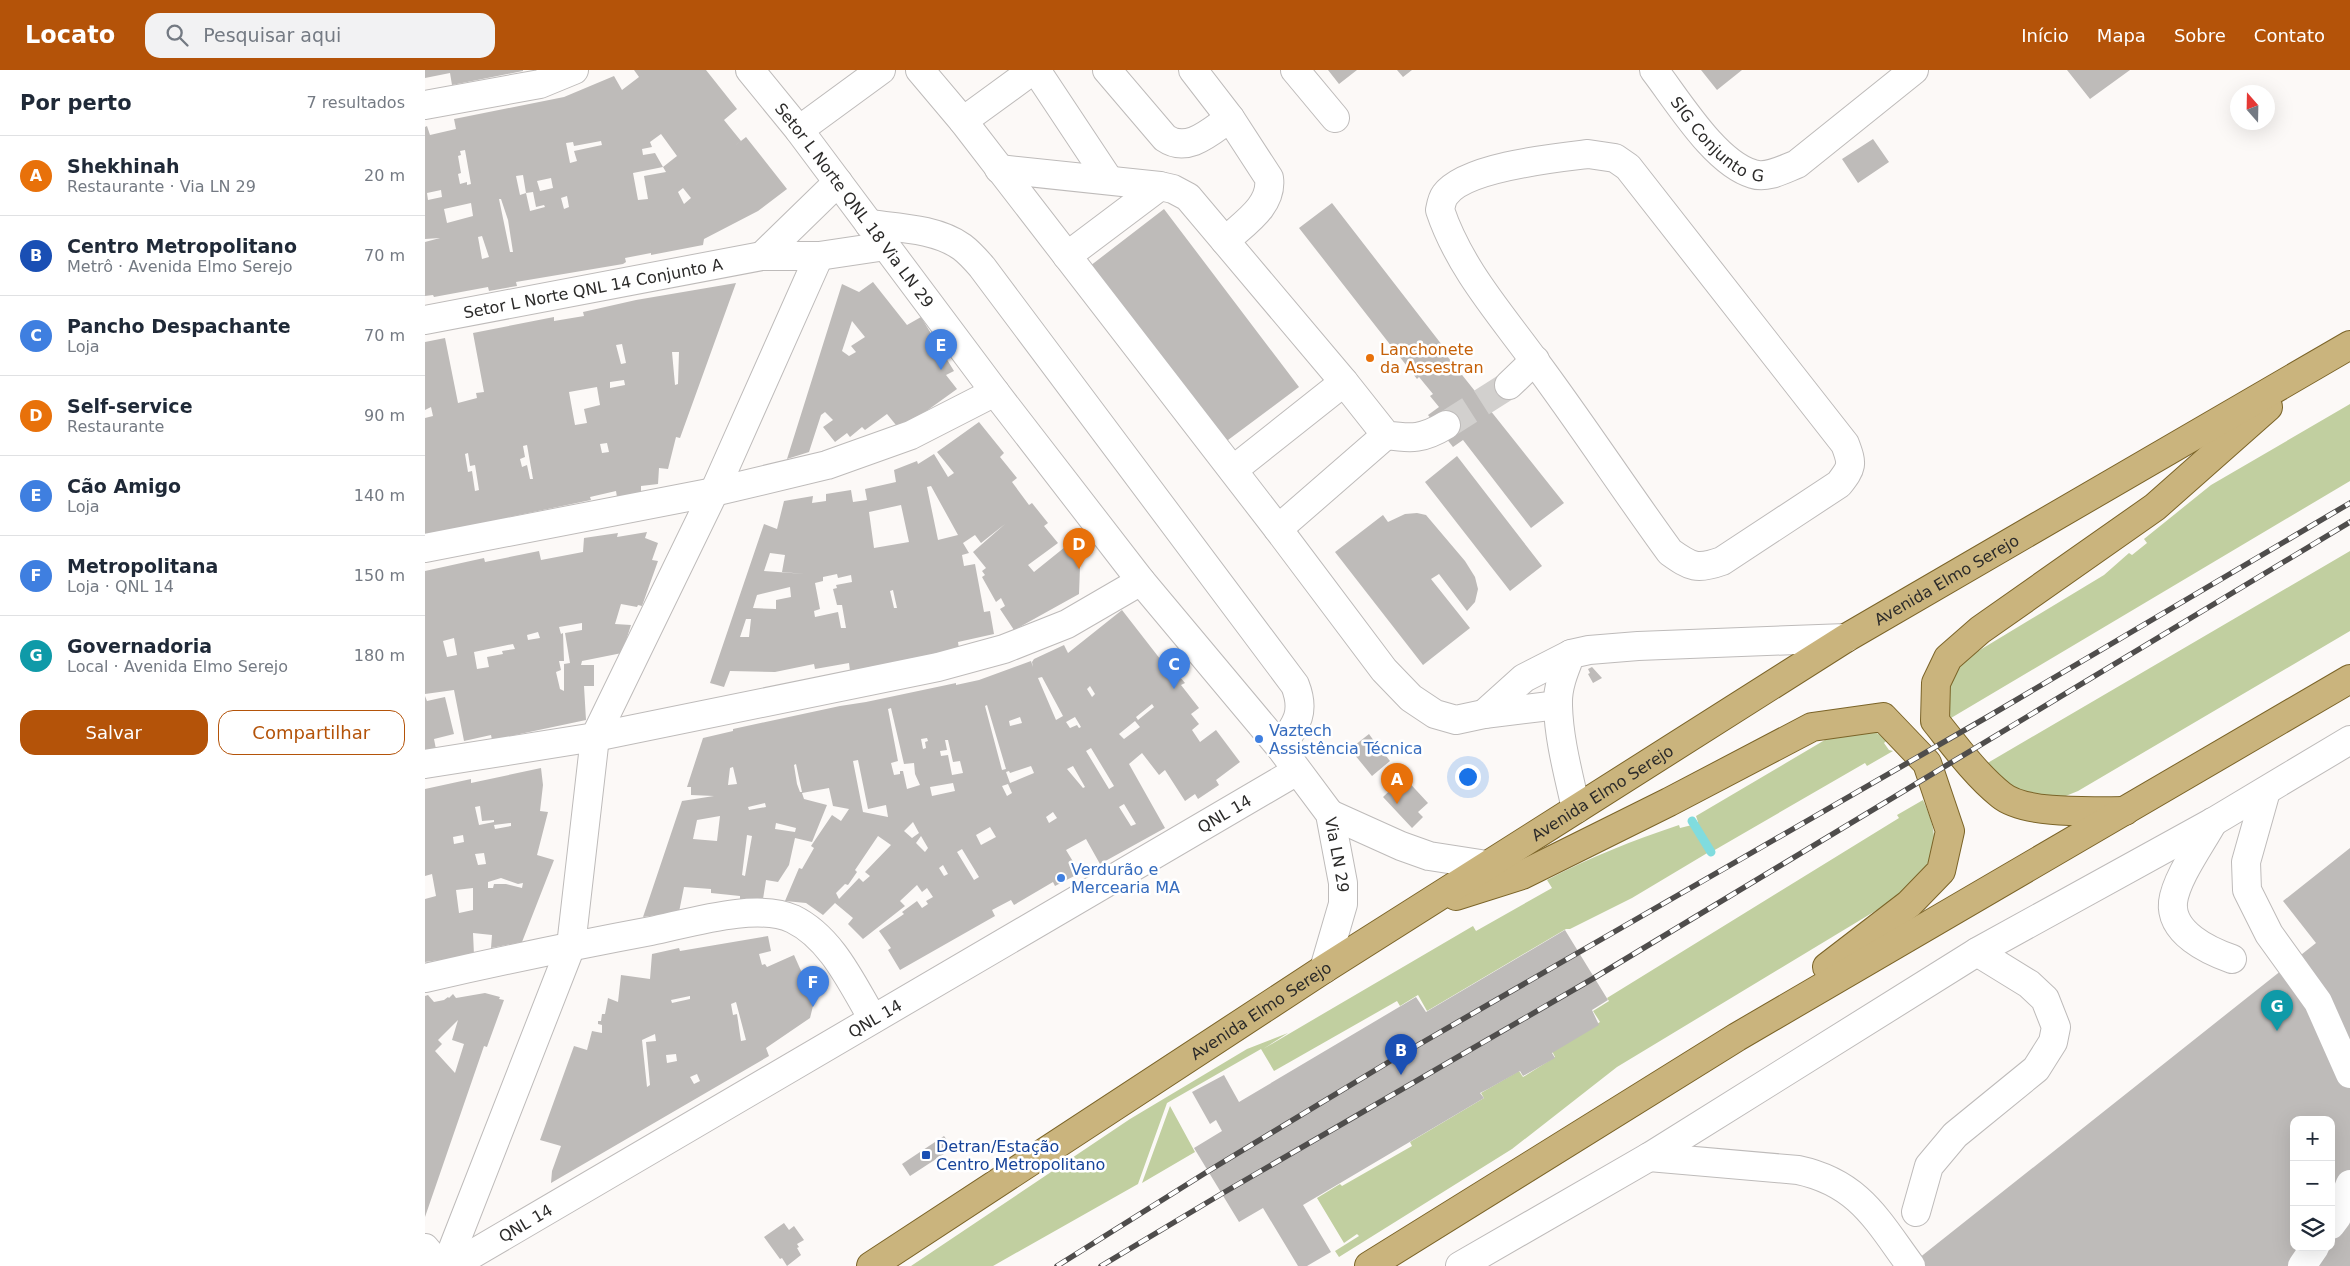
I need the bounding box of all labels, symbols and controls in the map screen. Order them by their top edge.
search box [145,13,495,58]
text: Locato [25,21,115,49]
icon: search [163,21,191,49]
text: Pesquisar aqui [203,24,341,46]
text: Início [2021,25,2069,46]
text: Mapa [2097,25,2146,46]
text: Sobre [2174,25,2226,46]
text: Contato [2254,25,2325,46]
north arrow [2230,85,2275,130]
text: Por perto [20,91,132,115]
text: 7 resultados [306,93,405,112]
street label: SIG Conjunto G [1667,93,1765,185]
street label: Setor L Norte QNL 18 Via LN 29 [771,99,938,311]
text: Shekhinah [67,155,180,177]
text: A [30,166,42,185]
text: 20 m [364,166,405,185]
text: Restaurante · Via LN 29 [67,177,256,196]
text: Centro Metropolitano [67,235,297,257]
text: B [30,246,42,265]
text: 70 m [364,246,405,265]
street label: Setor L Norte QNL 14 Conjunto A [462,254,724,322]
text: Metrô · Avenida Elmo Serejo [67,257,292,276]
text: Pancho Despachante [67,315,291,337]
text: C [30,326,42,345]
text: 70 m [364,326,405,345]
pin: E [925,329,957,370]
text: Loja [67,337,100,356]
place label: Lanchonete da Assestran [1380,340,1484,377]
marker: Lanchonete da Assestran [1364,352,1376,364]
text: Self-service [67,395,193,417]
text: D [29,406,43,425]
text: 90 m [364,406,405,425]
text: Restaurante [67,417,164,436]
text: Cão Amigo [67,475,181,497]
text: E [31,486,41,505]
text: 140 m [354,486,405,505]
text: Loja [67,497,100,516]
pin: D [1063,528,1095,569]
street label: Avenida Elmo Serejo [1871,530,2022,629]
text: Metropolitana [67,555,218,577]
text: F [31,566,41,585]
text: 150 m [354,566,405,585]
text: Loja · QNL 14 [67,577,174,596]
text: Governadoria [67,635,212,657]
text: G [29,646,43,665]
text: 180 m [354,646,405,665]
pin: C [1158,648,1190,689]
text: Local · Avenida Elmo Serejo [67,657,288,676]
button: Salvar [20,710,208,755]
button: Compartilhar [218,710,405,755]
place label: Vaztech Assistência Técnica [1269,721,1423,758]
marker: Vaztech Assistência Técnica [1253,733,1265,745]
street label: Avenida Elmo Serejo [1528,741,1677,845]
pin: A [1381,763,1413,804]
your location [1455,764,1481,790]
street label: QNL 14 [1194,791,1254,837]
street label: Via LN 29 [1321,815,1353,892]
place label: Verdurão e Mercearia MA [1071,860,1180,897]
marker: Verdurão e Mercearia MA [1055,872,1067,884]
street label: Avenida Elmo Serejo [1187,957,1335,1063]
pin: F [797,966,829,1007]
pin: G [2261,990,2293,1031]
street label: QNL 14 [845,995,905,1041]
pin: B [1385,1034,1417,1075]
map controls [2290,1116,2335,1251]
button: + [2290,1116,2335,1161]
place label: Detran/Estação Centro Metropolitano [936,1137,1105,1174]
marker: Detran/Estação Centro Metropolitano [920,1149,932,1161]
button: − [2290,1161,2335,1206]
street label: QNL 14 [495,1200,556,1246]
button: layers [2290,1206,2335,1251]

